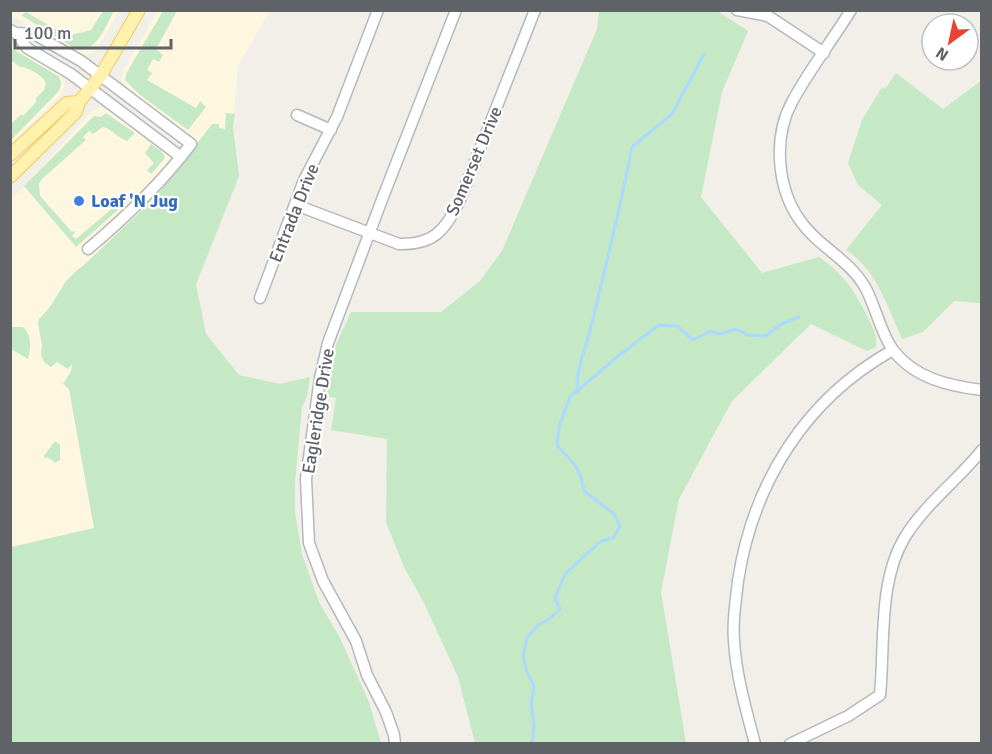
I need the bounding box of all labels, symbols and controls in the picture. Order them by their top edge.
scale bar [15,12,171,50]
north arrow [920,12,980,72]
text: 100 m [24,22,71,44]
text: N [932,42,952,65]
street label: Somerset Drive [441,103,507,219]
street label: Entrada Drive [264,160,324,266]
place label: Loaf 'N Jug [91,190,178,212]
marker: Loaf 'N Jug [72,194,86,208]
street label: Eagleridge Drive [297,347,339,475]

